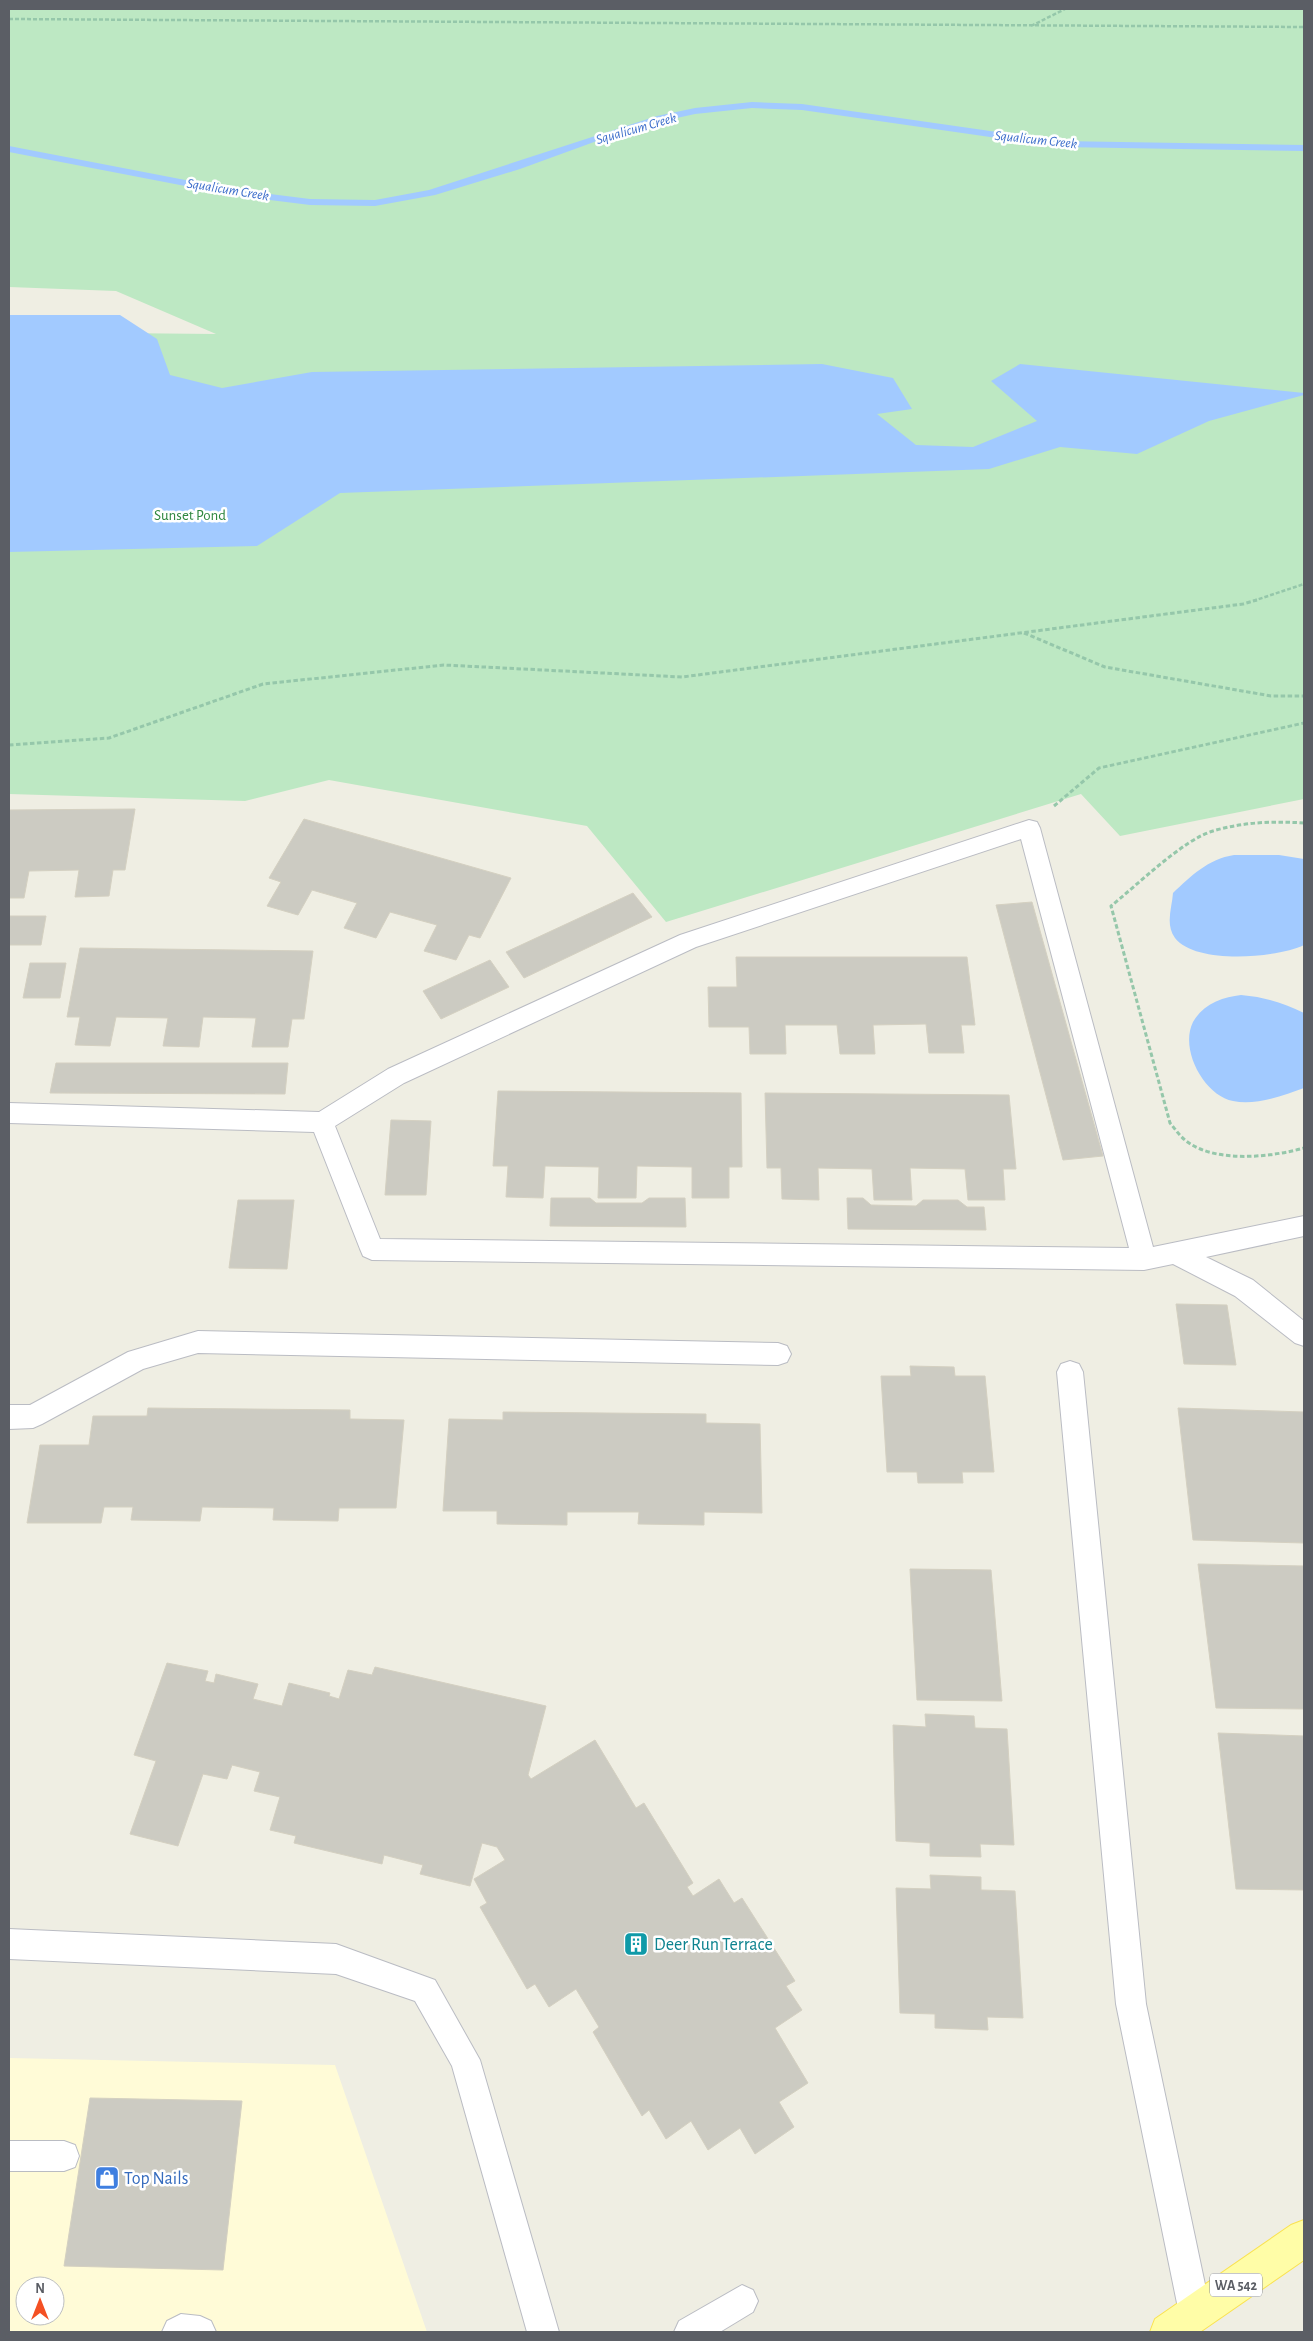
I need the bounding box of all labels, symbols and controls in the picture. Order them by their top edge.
water label: Squalicum Creek [594,111,679,147]
water label: Squalicum Creek [994,129,1078,151]
water label: Squalicum Creek [186,177,271,203]
park label: Sunset Pond [154,508,226,523]
building icon: Deer Run Terrace [623,1931,649,1957]
place label: Deer Run Terrace [654,1936,773,1954]
shop icon: Top Nails [94,2165,120,2191]
place label: Top Nails [124,2170,188,2188]
road number: WA 542 [1210,2274,1262,2296]
north arrow [15,2276,65,2326]
text: N [35,2282,45,2296]

